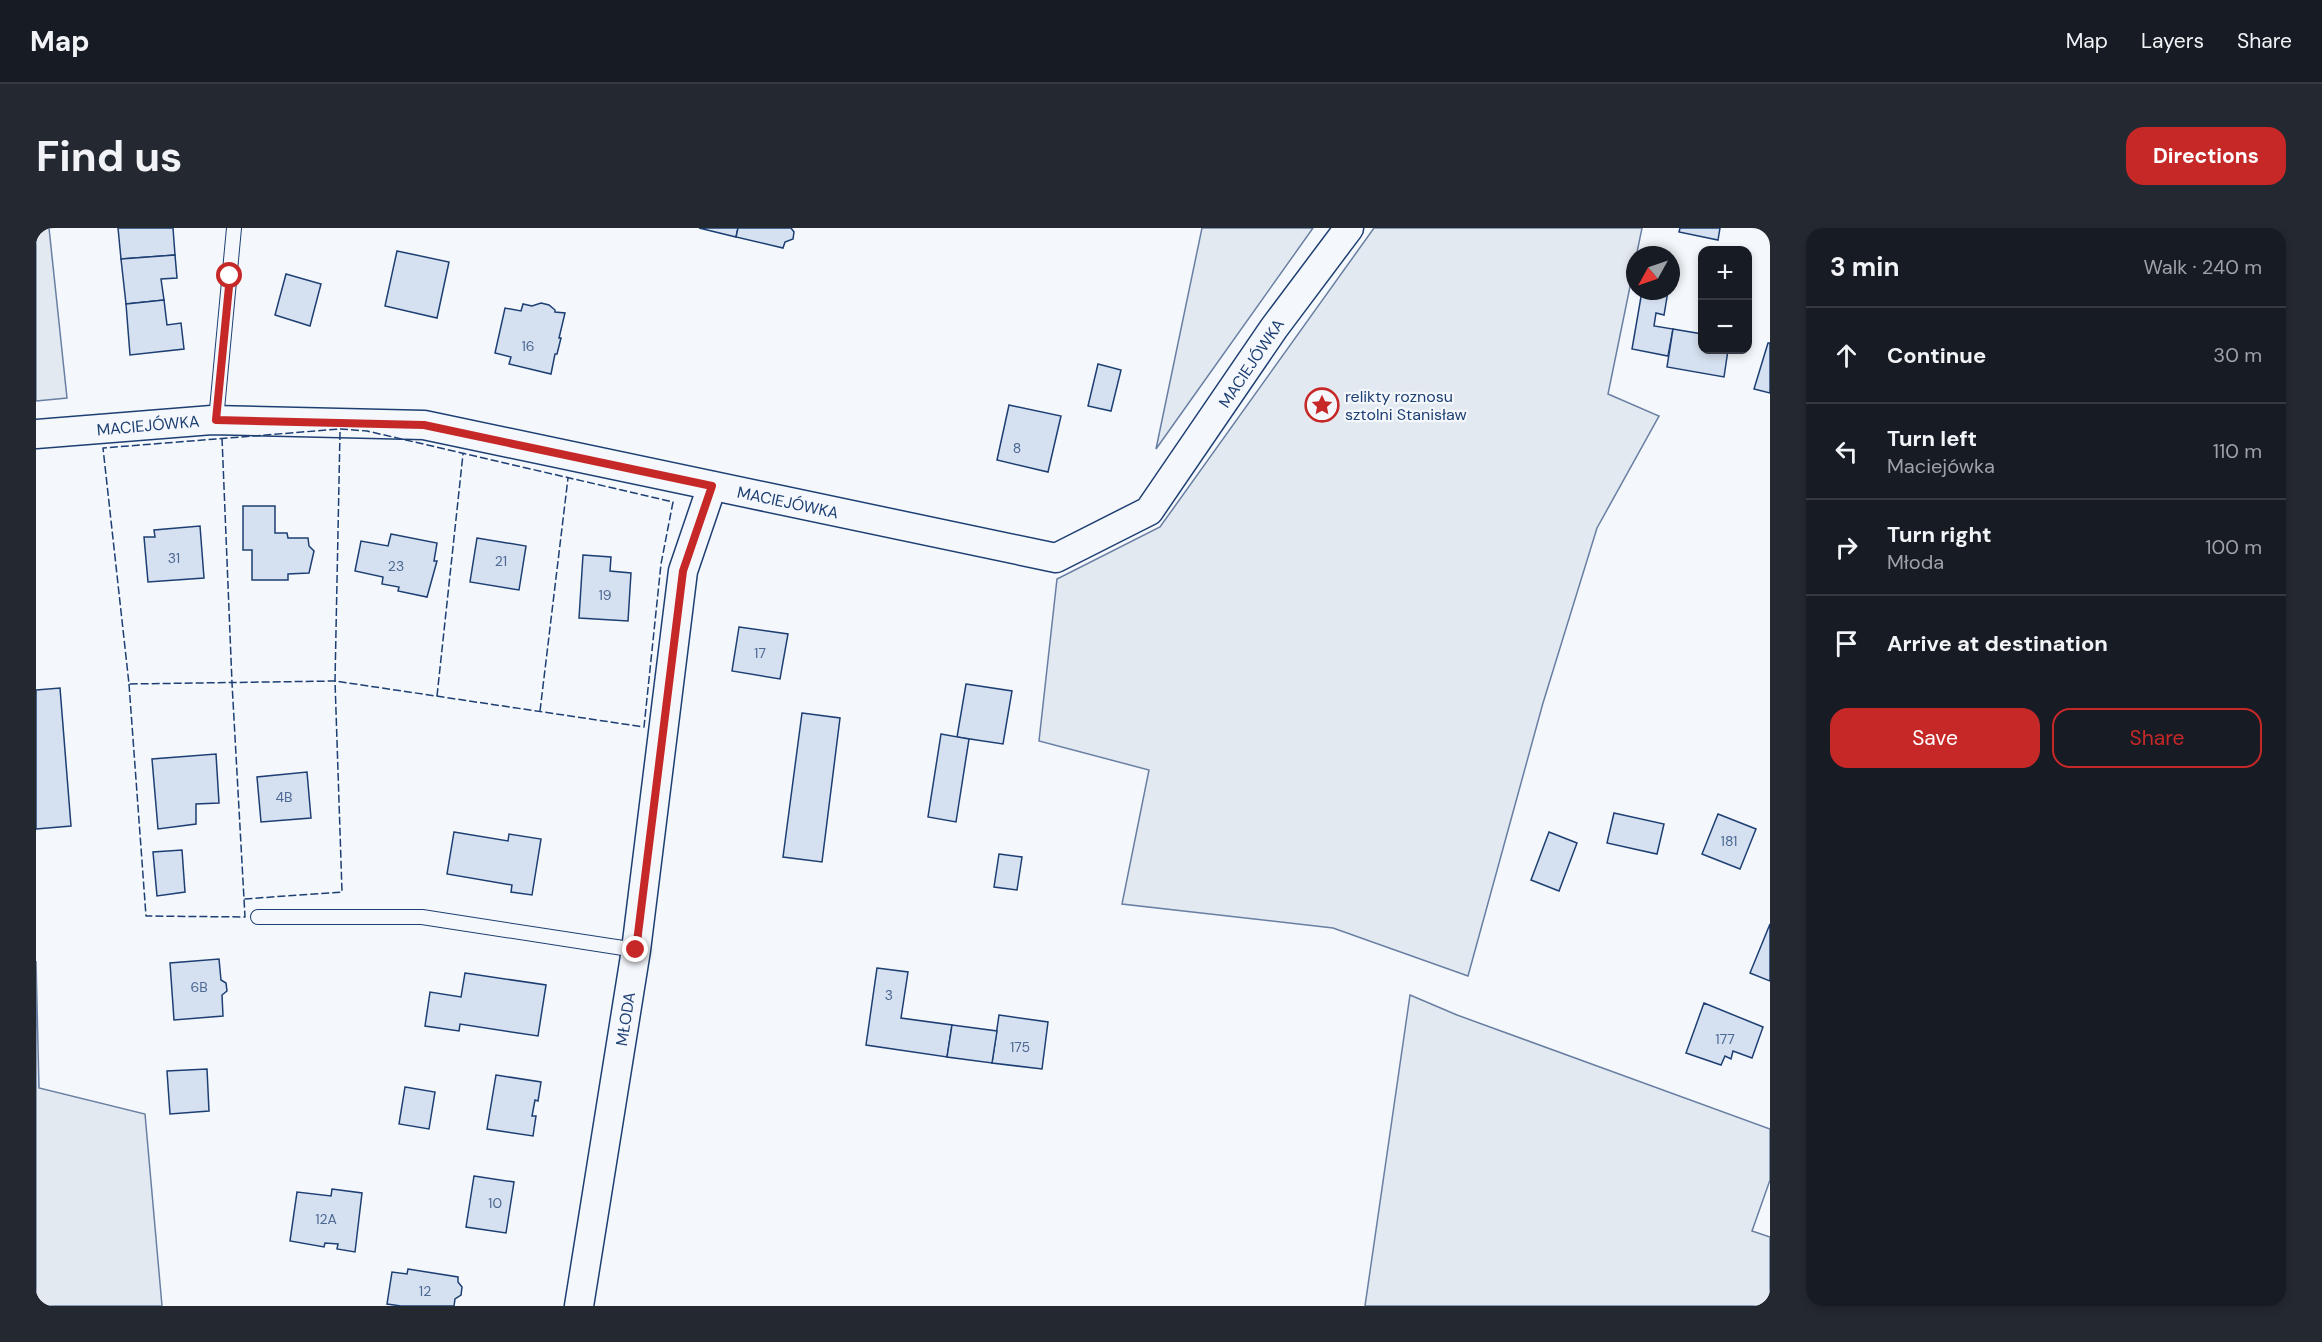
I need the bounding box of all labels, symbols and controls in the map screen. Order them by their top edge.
text: Map [30,23,90,60]
text: Map [2066,27,2108,55]
text: Layers [2141,27,2204,55]
text: Share [2237,27,2292,55]
button: Directions [2126,127,2286,185]
text: Find us [36,129,182,184]
north arrow [1626,246,1680,300]
map controls [1698,246,1752,354]
button: + [1698,246,1752,300]
text: 3 min [1830,250,1899,284]
text: Walk · 240 m [2143,254,2262,280]
route start [216,262,242,288]
button: − [1698,300,1752,354]
street label: MACIEJÓWKA [1214,314,1289,412]
house number: 16 [521,337,535,355]
icon: ahead [1830,339,1863,372]
text: Continue [1887,341,1986,370]
text: 30 m [2213,342,2262,368]
place label: relikty roznosu sztolni Stanisław [1345,386,1467,425]
place icon: relikty roznosu sztolni Stanisław [1304,387,1340,423]
street label: MACIEJÓWKA [96,411,201,440]
text: Turn left [1887,424,1977,453]
icon: left [1830,435,1863,468]
text: 110 m [2213,438,2262,464]
house number: 8 [1013,439,1021,457]
text: Maciejówka [1887,453,1995,479]
street label: MACIEJÓWKA [735,481,841,524]
text: Turn right [1887,520,1992,549]
icon: right [1830,531,1863,564]
text: 100 m [2205,534,2262,560]
house number: 31 [168,549,180,567]
text: Młoda [1887,549,1944,575]
house number: 21 [495,552,507,570]
house number: 23 [388,557,404,575]
house number: 19 [598,586,612,604]
icon: arrive [1830,627,1863,660]
text: Arrive at destination [1887,629,2108,658]
house number: 17 [754,644,766,662]
button: Save [1830,708,2040,768]
button: Share [2052,708,2262,768]
house number: 4B [276,788,292,806]
house number: 181 [1721,832,1737,850]
route end [622,936,648,962]
house number: 6B [190,978,208,996]
house number: 3 [885,986,893,1004]
street label: MŁODA [611,990,640,1048]
house number: 177 [1715,1030,1735,1048]
house number: 175 [1010,1038,1030,1056]
house number: 10 [488,1194,502,1212]
house number: 12A [315,1210,337,1228]
house number: 12 [419,1282,431,1300]

